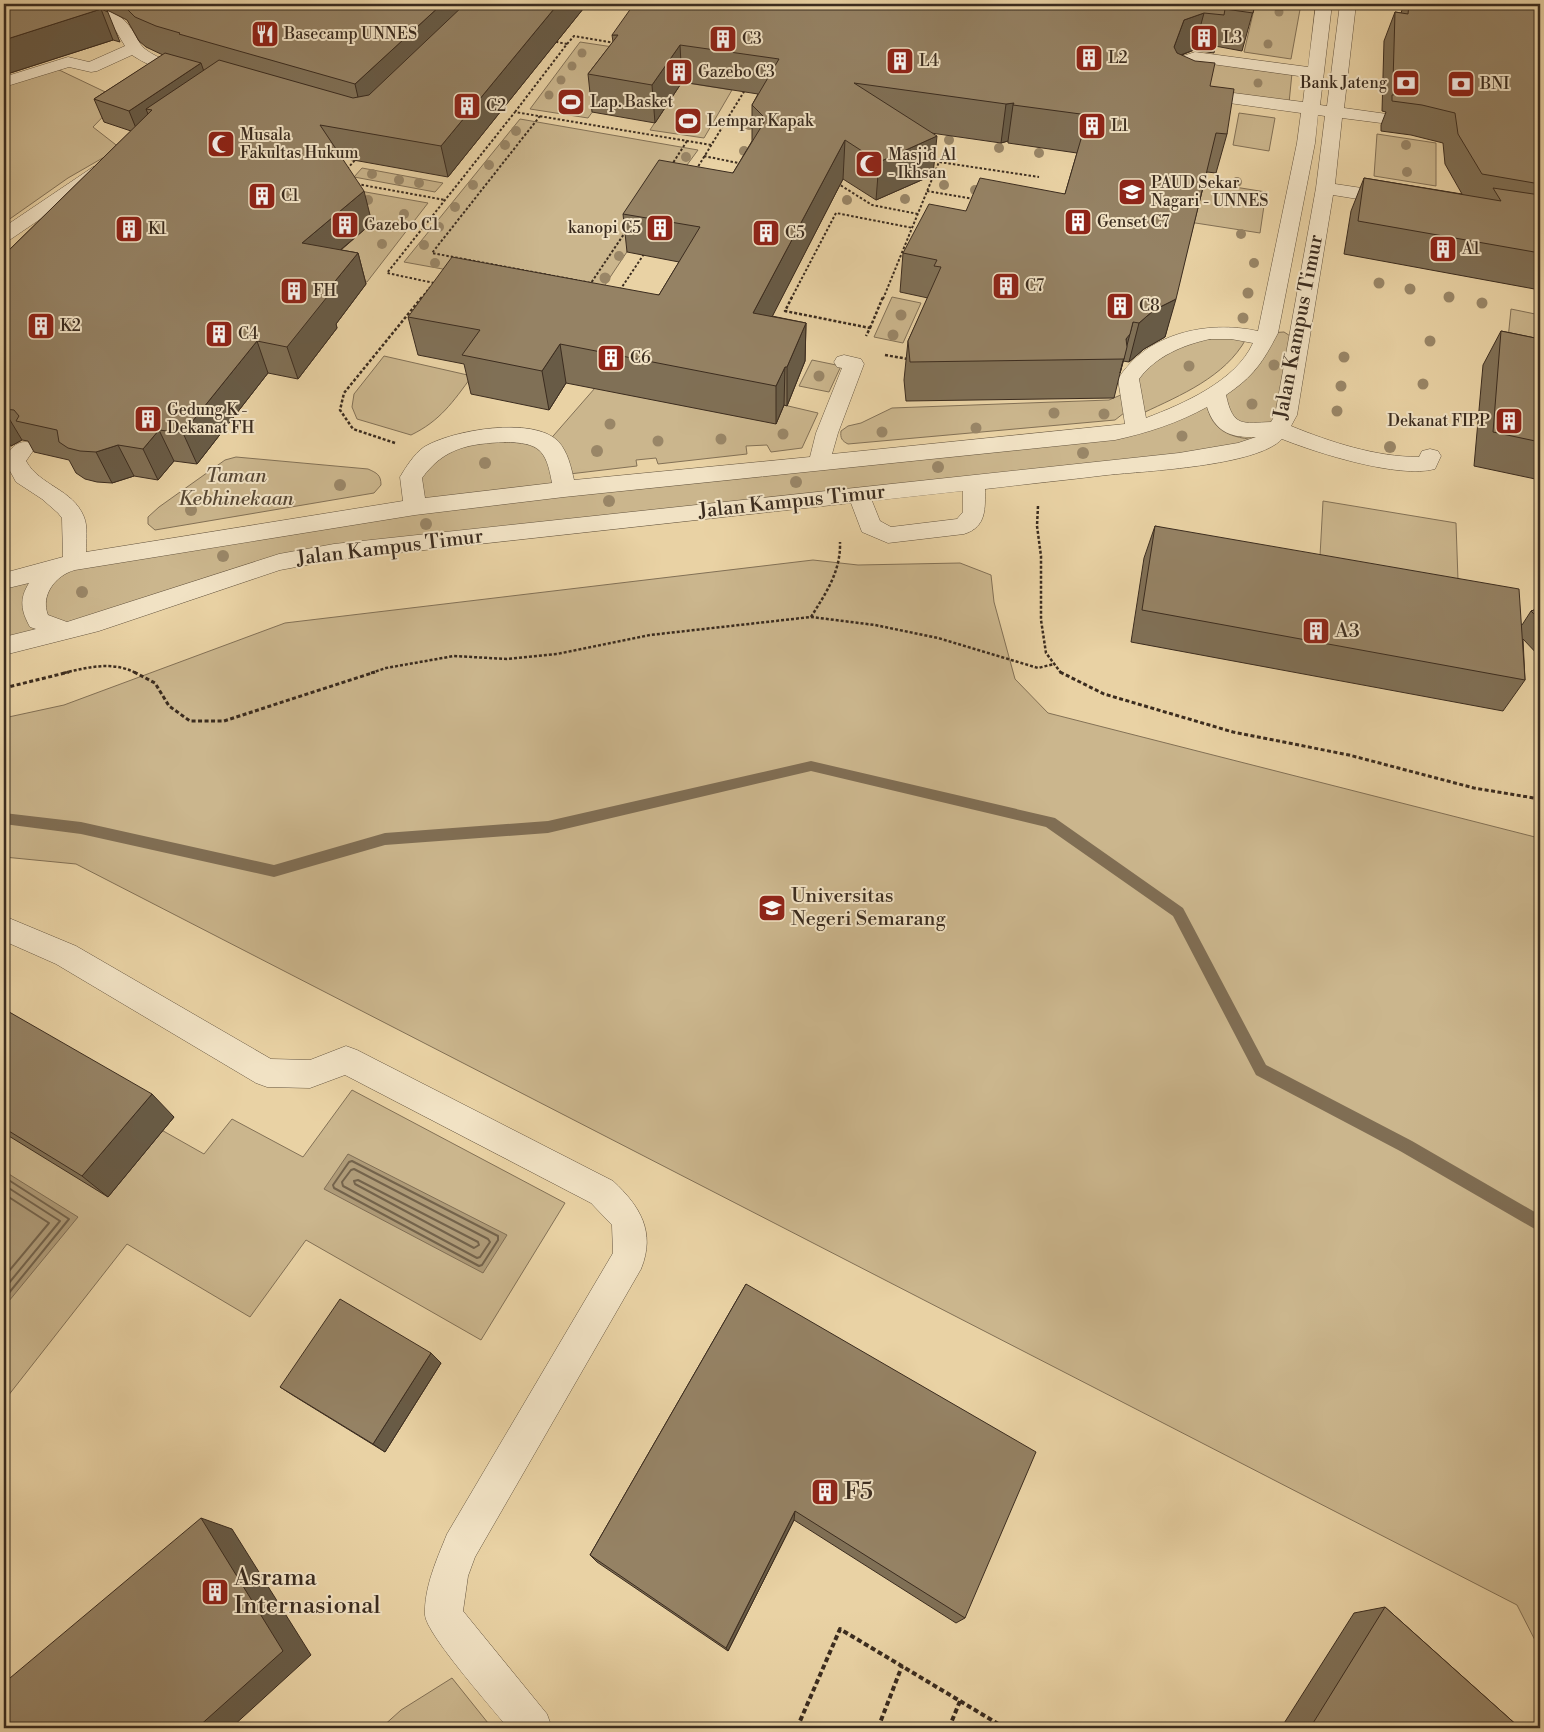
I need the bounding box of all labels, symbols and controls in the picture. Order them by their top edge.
restaurant icon: Basecamp UNNES [250,19,280,49]
building icon: L3 [1189,23,1219,53]
place label: Basecamp UNNES [283,24,417,44]
building icon: C3 [708,24,738,54]
place label: L3 [1223,28,1243,48]
place label: C3 [742,29,762,49]
building icon: L2 [1074,43,1104,73]
building icon: L4 [885,46,915,76]
place label: L2 [1108,48,1128,68]
place label: L4 [919,51,940,71]
building icon: Gazebo C3 [664,57,694,87]
place label: Gazebo C3 [698,62,775,82]
bank icon: Bank Jateng [1391,68,1421,98]
bank icon: BNI [1446,69,1476,99]
place label: Bank Jateng [1299,73,1388,93]
place label: BNI [1479,74,1509,94]
sports icon: Lap. Basket [556,87,586,117]
building icon: C2 [452,91,482,121]
place label: Lap. Basket [590,92,674,112]
place label: C2 [486,96,506,116]
sports icon: Lempar Kapak [673,106,703,136]
place label: Lempar Kapak [707,111,815,131]
building icon: L1 [1077,111,1107,141]
place label: L1 [1111,116,1129,136]
place label: Musala Fakultas Hukum [240,125,359,163]
mosque icon: Musala Fakultas Hukum [206,129,236,159]
place label: Masjid Al - Ikhsan [888,145,956,183]
mosque icon: Masjid Al - Ikhsan [854,149,884,179]
place label: PAUD Sekar Nagari - UNNES [1151,173,1269,211]
school or university icon: PAUD Sekar Nagari - UNNES [1117,177,1147,207]
building icon: C1 [247,181,277,211]
place label: C1 [281,186,299,206]
building icon: Genset C7 [1063,207,1093,237]
building icon: Gazebo C1 [330,210,360,240]
place label: Genset C7 [1097,212,1170,232]
building icon: kanopi C5 [645,213,675,243]
building icon: K1 [114,214,144,244]
place label: Gazebo C1 [364,215,439,235]
place label: kanopi C5 [568,218,641,238]
building icon: C5 [751,218,781,248]
place label: K1 [148,219,167,239]
place label: C5 [785,223,805,243]
street label: Jalan Kampus Timur [1269,232,1329,422]
building icon: A1 [1428,234,1458,264]
place label: A1 [1461,239,1480,259]
building icon: C7 [991,271,1021,301]
building icon: FH [279,276,309,306]
place label: C7 [1025,276,1044,296]
place label: FH [313,281,337,301]
building icon: C8 [1105,291,1135,321]
place label: C8 [1139,296,1160,316]
building icon: K2 [26,311,56,341]
place label: K2 [60,316,81,336]
building icon: C4 [204,319,234,349]
place label: C4 [238,324,259,344]
building icon: C6 [596,343,626,373]
place label: C6 [630,348,651,368]
place label: Gedung K - Dekanat FH [167,400,255,438]
building icon: Gedung K - Dekanat FH [133,404,163,434]
building icon: Dekanat FIPP [1494,406,1524,436]
place label: Dekanat FIPP [1387,411,1490,431]
park label: Taman Kebhinekaan [178,464,295,512]
street label: Jalan Kampus Timur [696,480,887,524]
street label: Jalan Kampus Timur [294,524,485,572]
building icon: A3 [1301,616,1331,646]
place label: A3 [1334,619,1360,644]
place label: Universitas Negeri Semarang [791,884,947,932]
school or university icon: Universitas Negeri Semarang [757,893,787,923]
building icon: F5 [810,1477,840,1507]
place label: F5 [844,1477,873,1507]
place label: Asrama Internasional [233,1563,381,1621]
building icon: Asrama Internasional [200,1577,230,1607]

